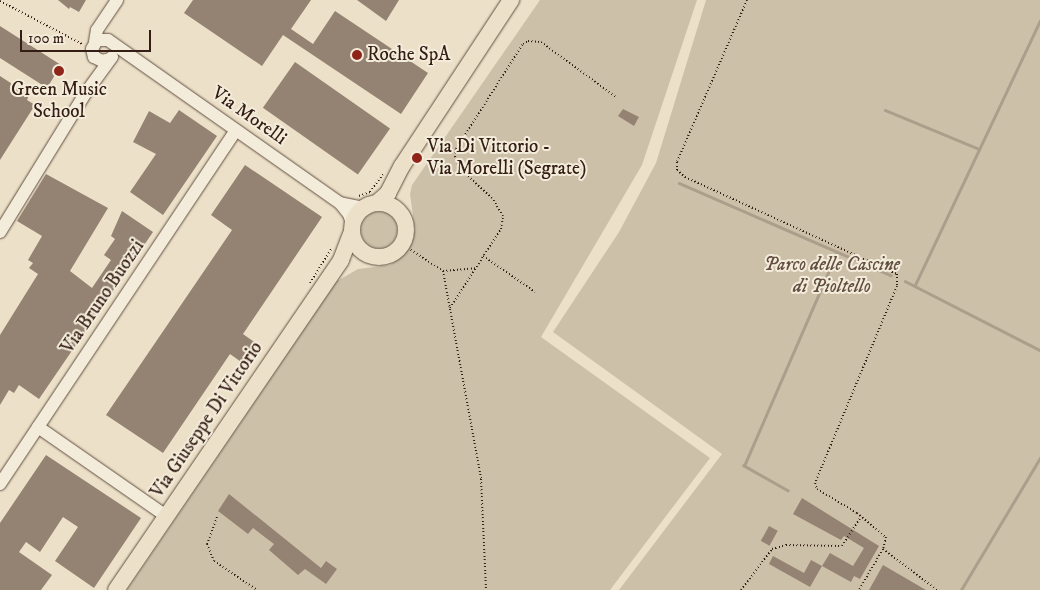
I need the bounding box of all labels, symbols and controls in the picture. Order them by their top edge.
scale bar [22,20,154,52]
text: 100 m [28,29,64,48]
place label: Roche SpA [367,44,450,66]
marker: Roche SpA [351,49,363,61]
marker: Green Music School [53,65,65,77]
place label: Green Music School [11,79,107,123]
street label: Via Morelli [207,82,291,150]
place label: Via Di Vittorio - Via Morelli (Segrate) [427,136,586,180]
marker: Via Di Vittorio - Via Morelli (Segrate) [411,152,423,164]
street label: Via Bruno Buozzi [57,236,149,358]
park label: Parco delle Cascine di Pioltello [764,254,900,298]
street label: Via Giuseppe Di Vittorio [146,337,268,503]

